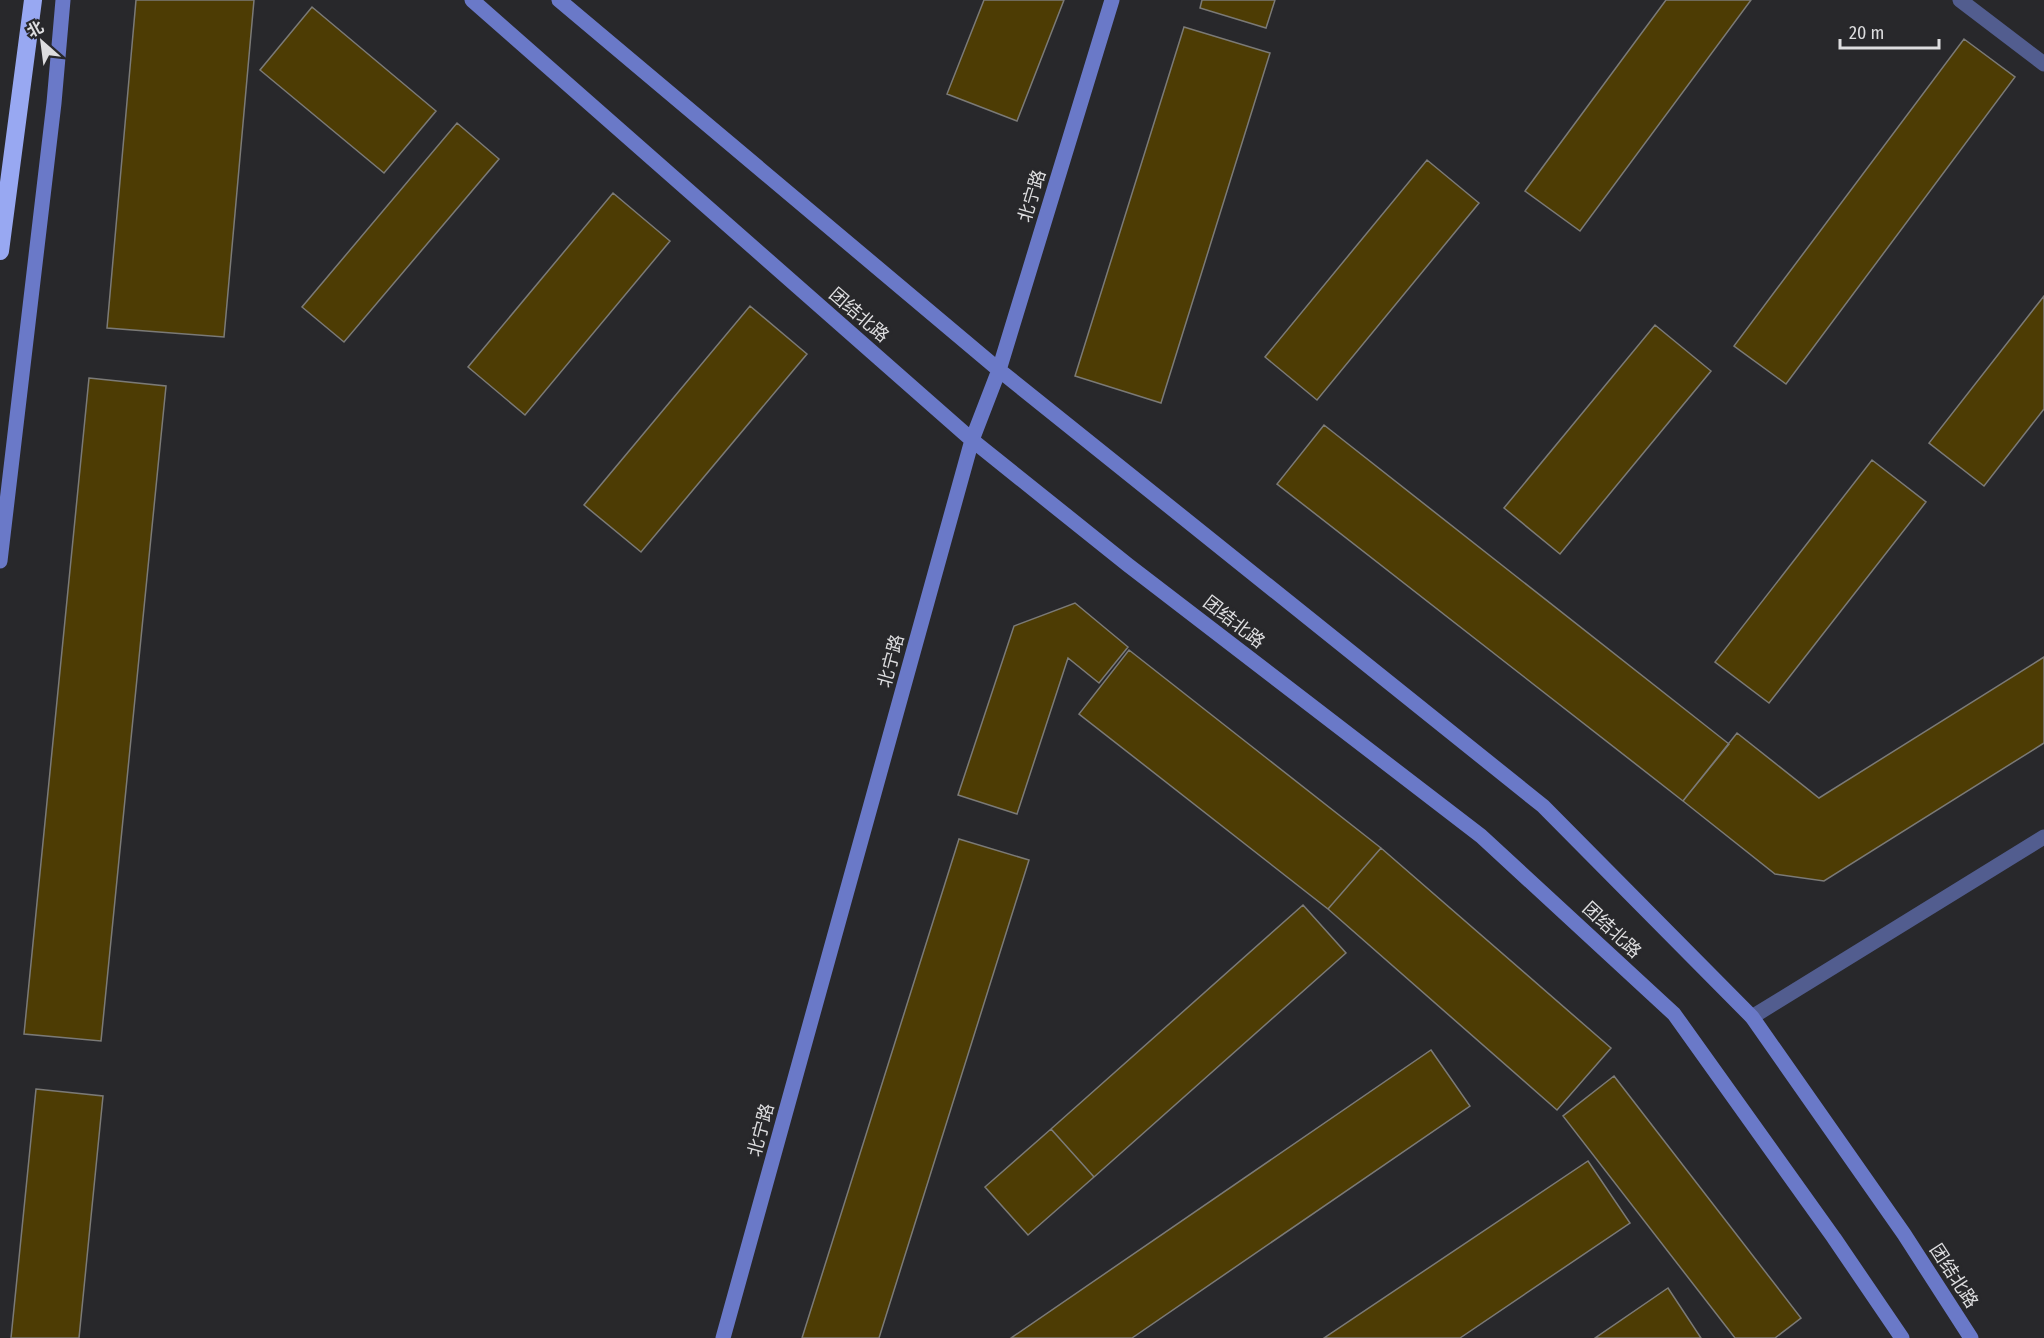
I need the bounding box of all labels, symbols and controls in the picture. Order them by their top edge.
north arrow [12,12,72,72]
scale bar [1840,12,1939,50]
text: 北 [24,17,47,41]
text: 20 m [1849,22,1884,44]
street label: 北宁路 [1014,167,1050,225]
street label: 团结北路 [825,283,893,347]
street label: 团结北路 [1199,591,1269,653]
street label: 北宁路 [873,632,909,690]
street label: 团结北路 [1578,897,1646,963]
street label: 北宁路 [743,1101,779,1159]
street label: 团结北路 [1925,1240,1983,1312]

